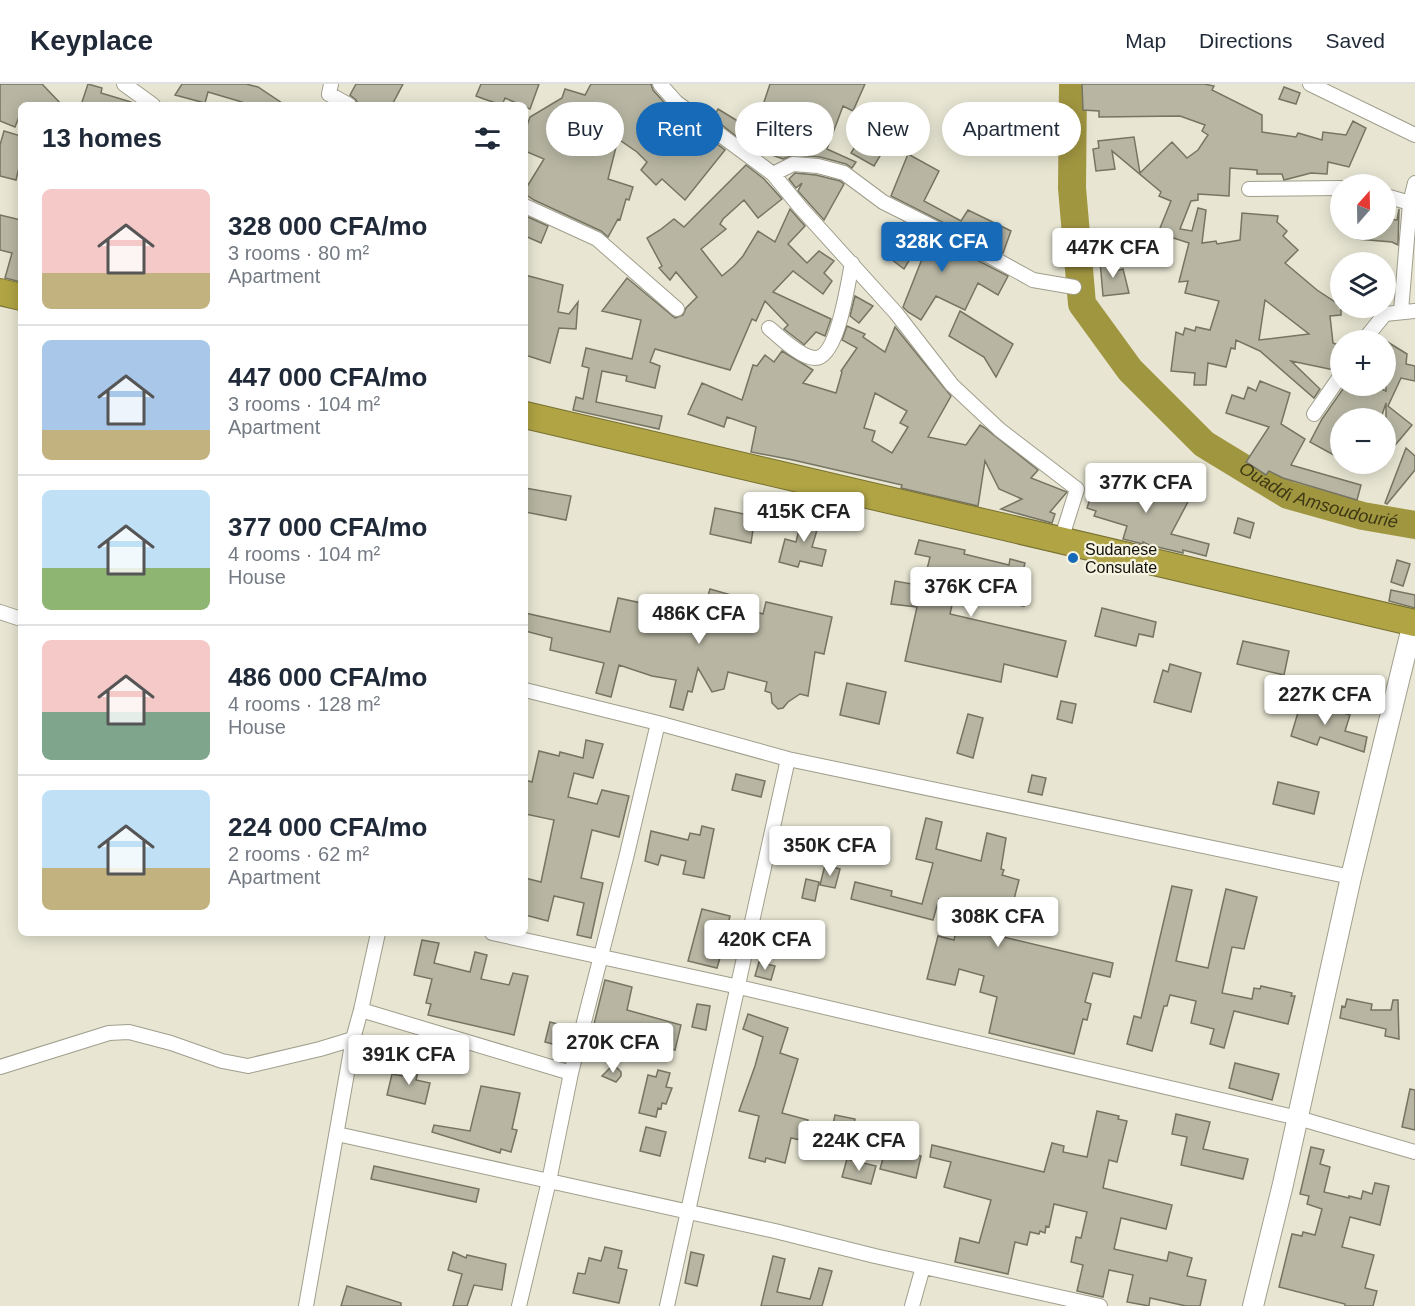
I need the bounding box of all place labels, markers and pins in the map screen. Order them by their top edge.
pin: 328K CFA [880,222,1004,273]
pin: 447K CFA [1051,228,1175,279]
pin: 377K CFA [1084,463,1208,514]
pin: 415K CFA [742,492,866,543]
place label: Sudanese Consulate [1085,541,1157,576]
marker: Sudanese Consulate [1066,551,1080,565]
pin: 376K CFA [909,567,1033,618]
pin: 486K CFA [637,594,761,645]
pin: 227K CFA [1263,675,1387,726]
pin: 350K CFA [768,826,892,877]
pin: 308K CFA [936,897,1060,948]
pin: 420K CFA [703,920,827,971]
pin: 270K CFA [551,1023,675,1074]
pin: 391K CFA [347,1035,471,1086]
pin: 224K CFA [797,1121,921,1172]

